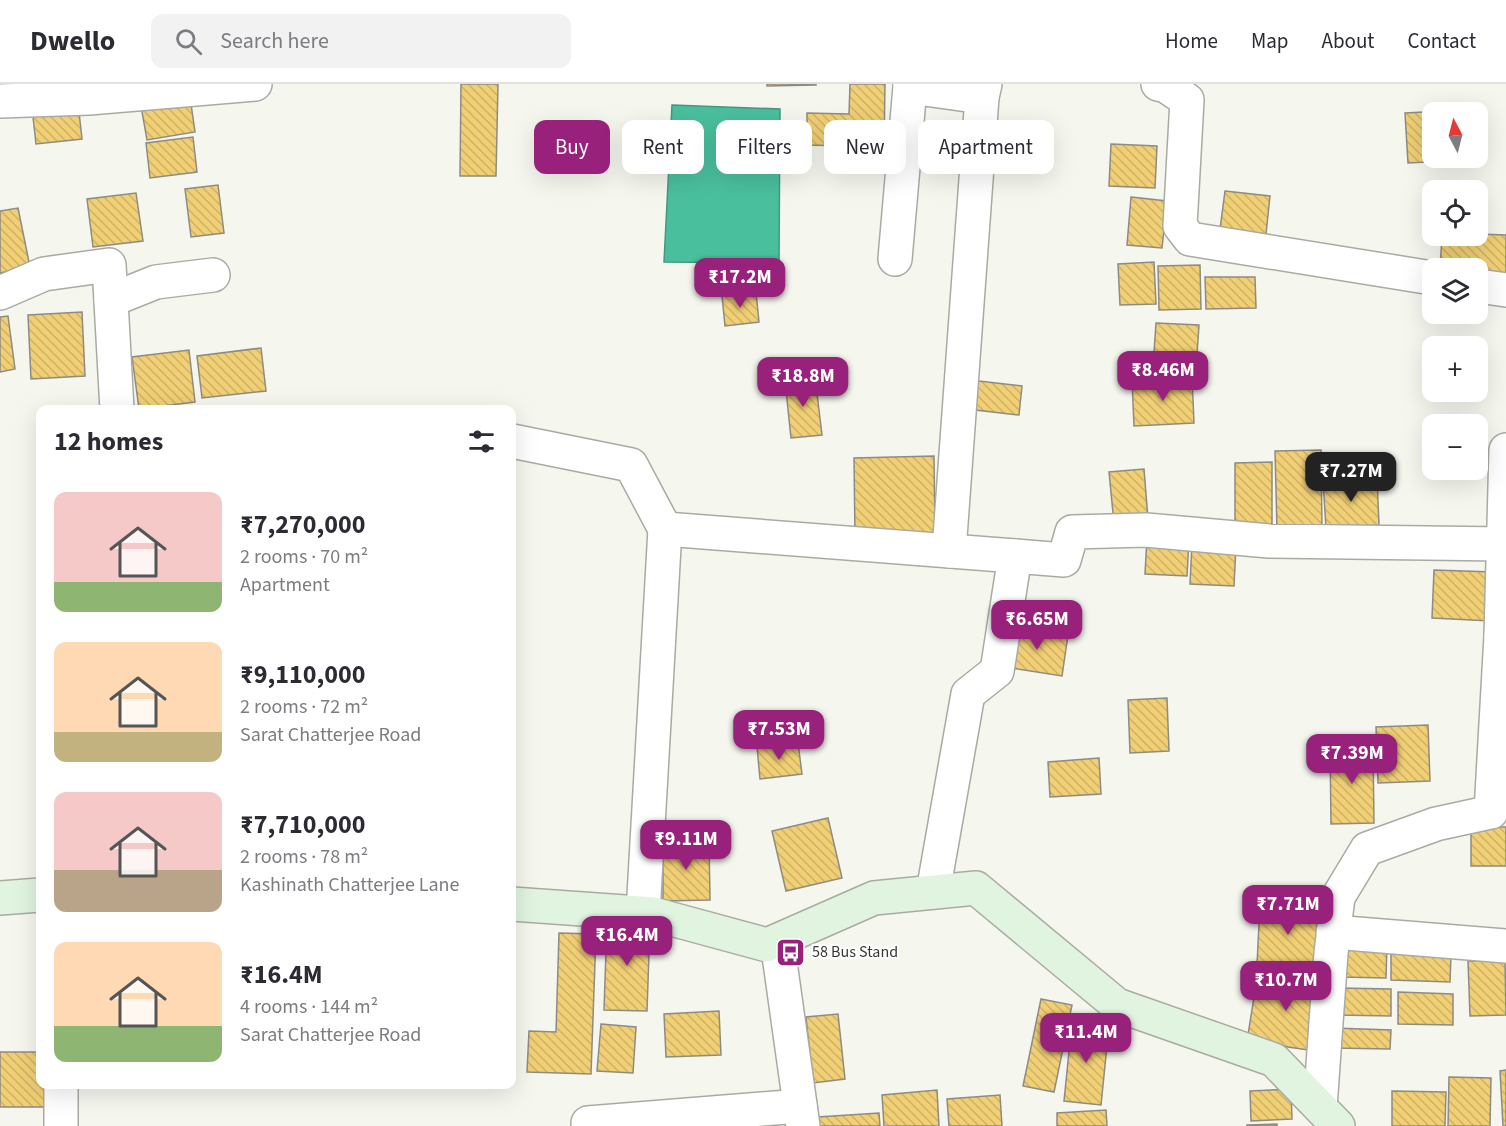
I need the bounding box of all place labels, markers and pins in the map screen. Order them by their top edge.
pin: ₹17.2M [691,258,789,309]
pin: ₹8.46M [1114,351,1212,402]
pin: ₹18.8M [754,357,852,408]
pin: ₹7.27M [1302,452,1400,503]
pin: ₹6.65M [988,600,1086,651]
pin: ₹7.53M [730,710,828,761]
pin: ₹7.39M [1303,734,1401,785]
pin: ₹9.11M [637,820,735,871]
pin: ₹7.71M [1239,885,1337,936]
pin: ₹16.4M [578,916,676,967]
bus stop icon: 58 Bus Stand [775,936,807,968]
place label: 58 Bus Stand [812,941,898,963]
pin: ₹10.7M [1237,961,1335,1012]
pin: ₹11.4M [1037,1013,1135,1064]

